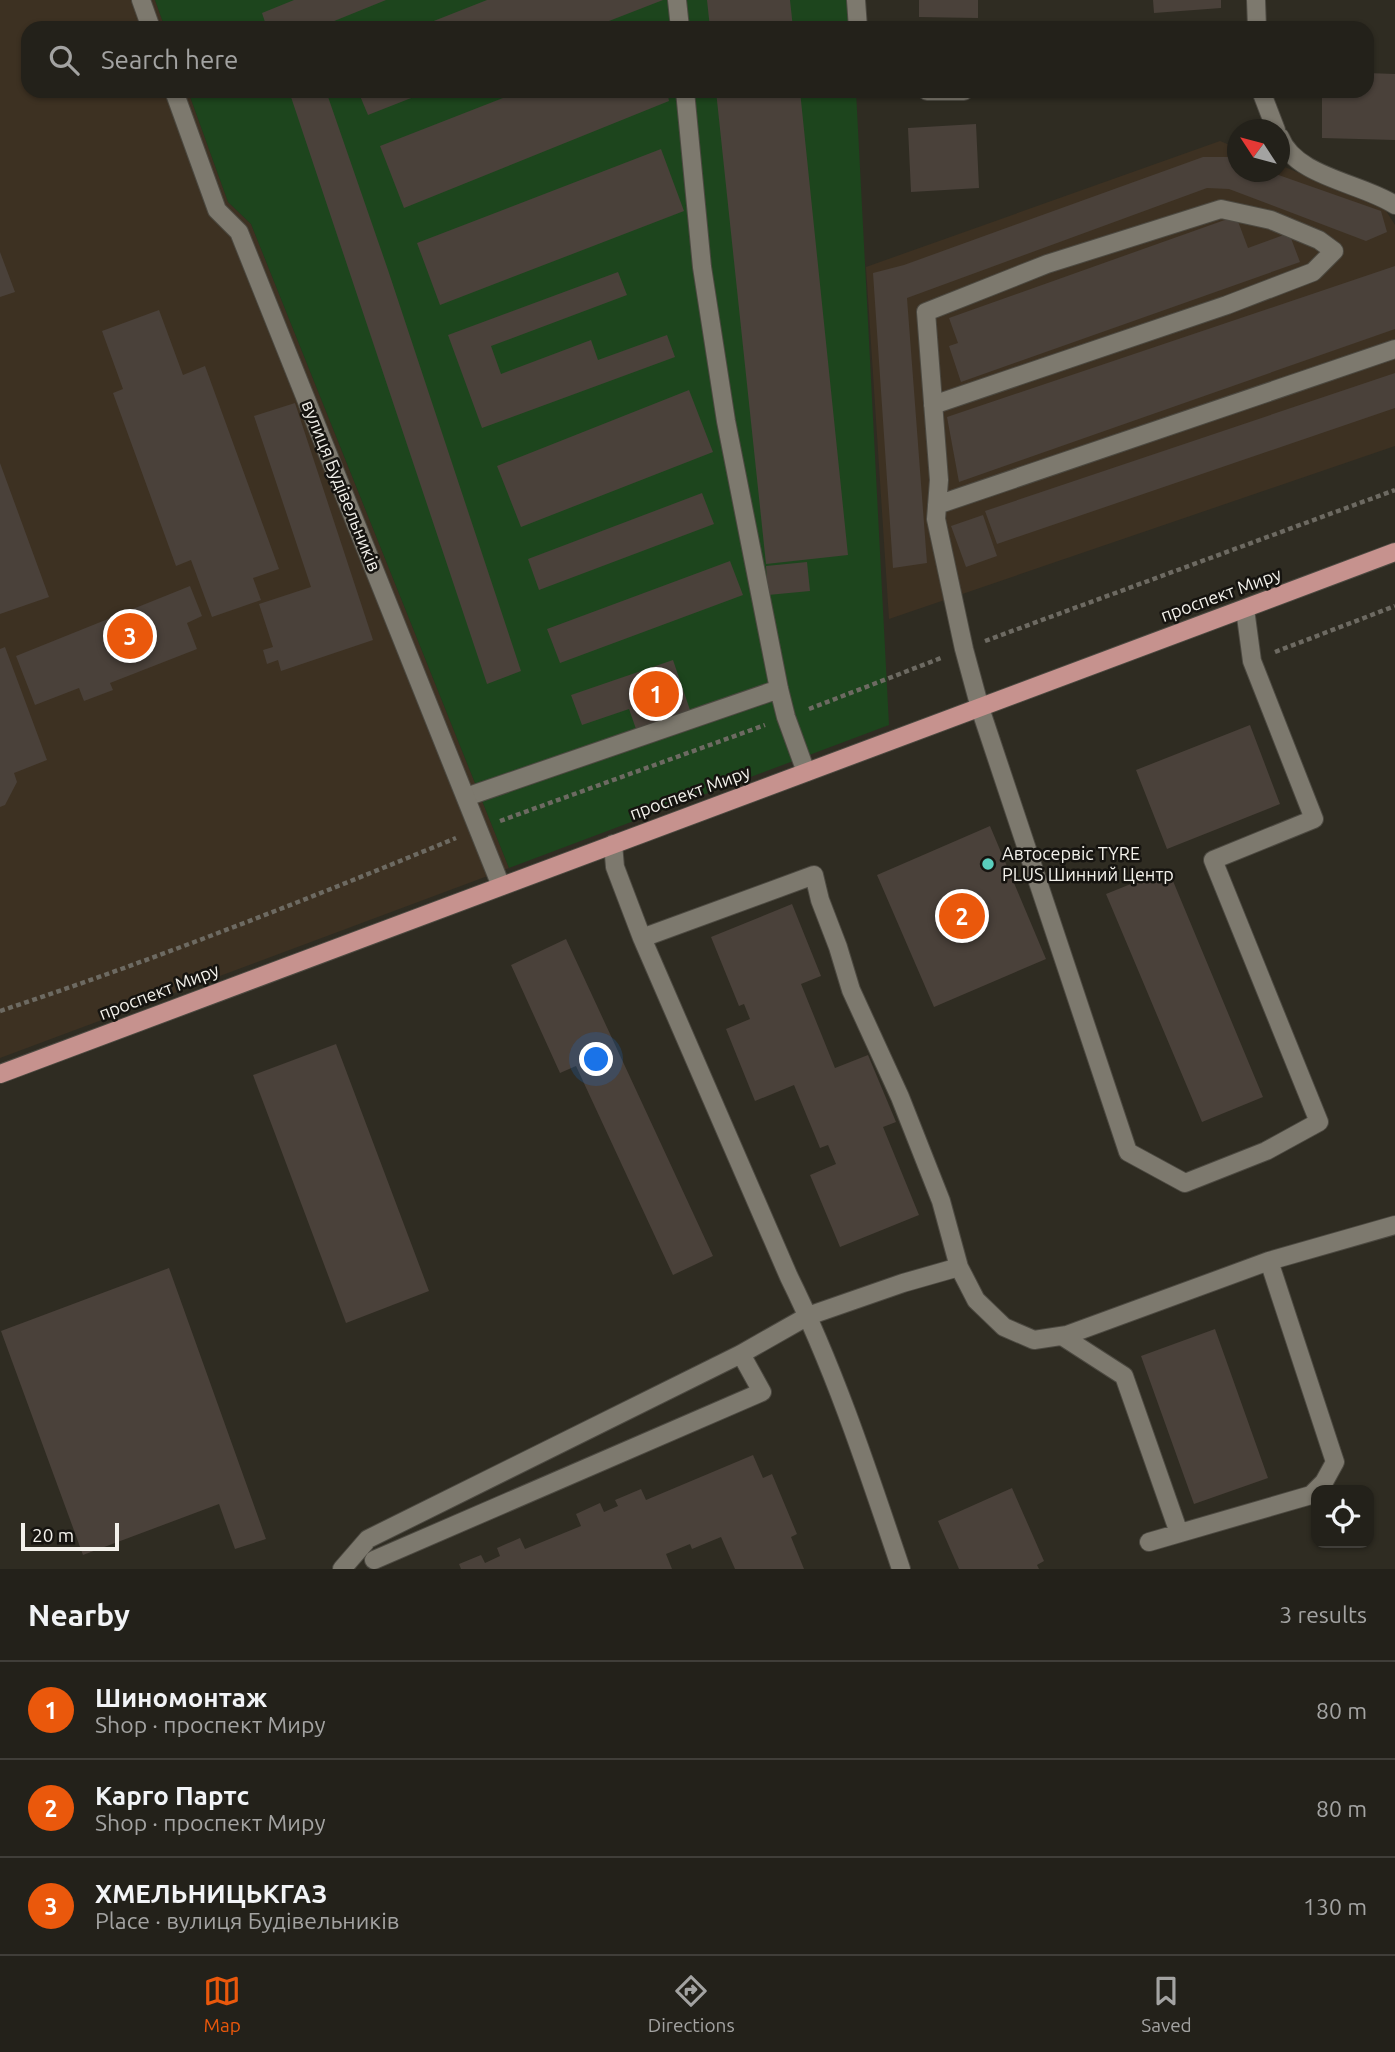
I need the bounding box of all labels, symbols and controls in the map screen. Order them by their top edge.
search box [21,21,1374,98]
icon: search [45,41,83,79]
text: Search here [101,45,238,74]
north arrow [1227,119,1290,182]
street label: вулиця Будівельників [298,397,385,574]
street label: проспект Миру [1158,563,1284,625]
pin: 3 [107,610,153,662]
pin: 1 [633,668,679,720]
street label: проспект Миру [627,761,753,823]
place label: Автосервіс TYRE PLUS Шинний Центр [1002,843,1174,884]
marker: Автосервіс TYRE PLUS Шинний Центр [980,856,996,872]
pin: 2 [939,890,985,942]
street label: проспект Миру [96,959,222,1023]
your location [579,1042,613,1076]
map controls [1311,1485,1374,1548]
button: locate [1311,1485,1374,1548]
scale bar [21,1520,119,1552]
text: 20 m [32,1524,74,1546]
text: Nearby [28,1598,130,1632]
text: 3 results [1279,1602,1367,1627]
text: Шиномонтаж [95,1683,267,1712]
text: 1 [45,1698,57,1723]
text: 80 m [1316,1698,1367,1723]
text: Shop · проспект Миру [95,1712,326,1737]
text: Карго Партс [95,1781,249,1810]
text: 2 [45,1796,57,1821]
text: 80 m [1316,1796,1367,1821]
text: Shop · проспект Миру [95,1810,326,1835]
text: ХМЕЛЬНИЦЬКГАЗ [95,1879,327,1908]
text: 3 [45,1894,57,1919]
text: 130 m [1303,1894,1367,1919]
text: Place · вулиця Будівельників [95,1908,400,1933]
tab: Map [203,1972,241,2036]
tab: Directions [648,1972,735,2036]
tab: Saved [1141,1972,1192,2036]

